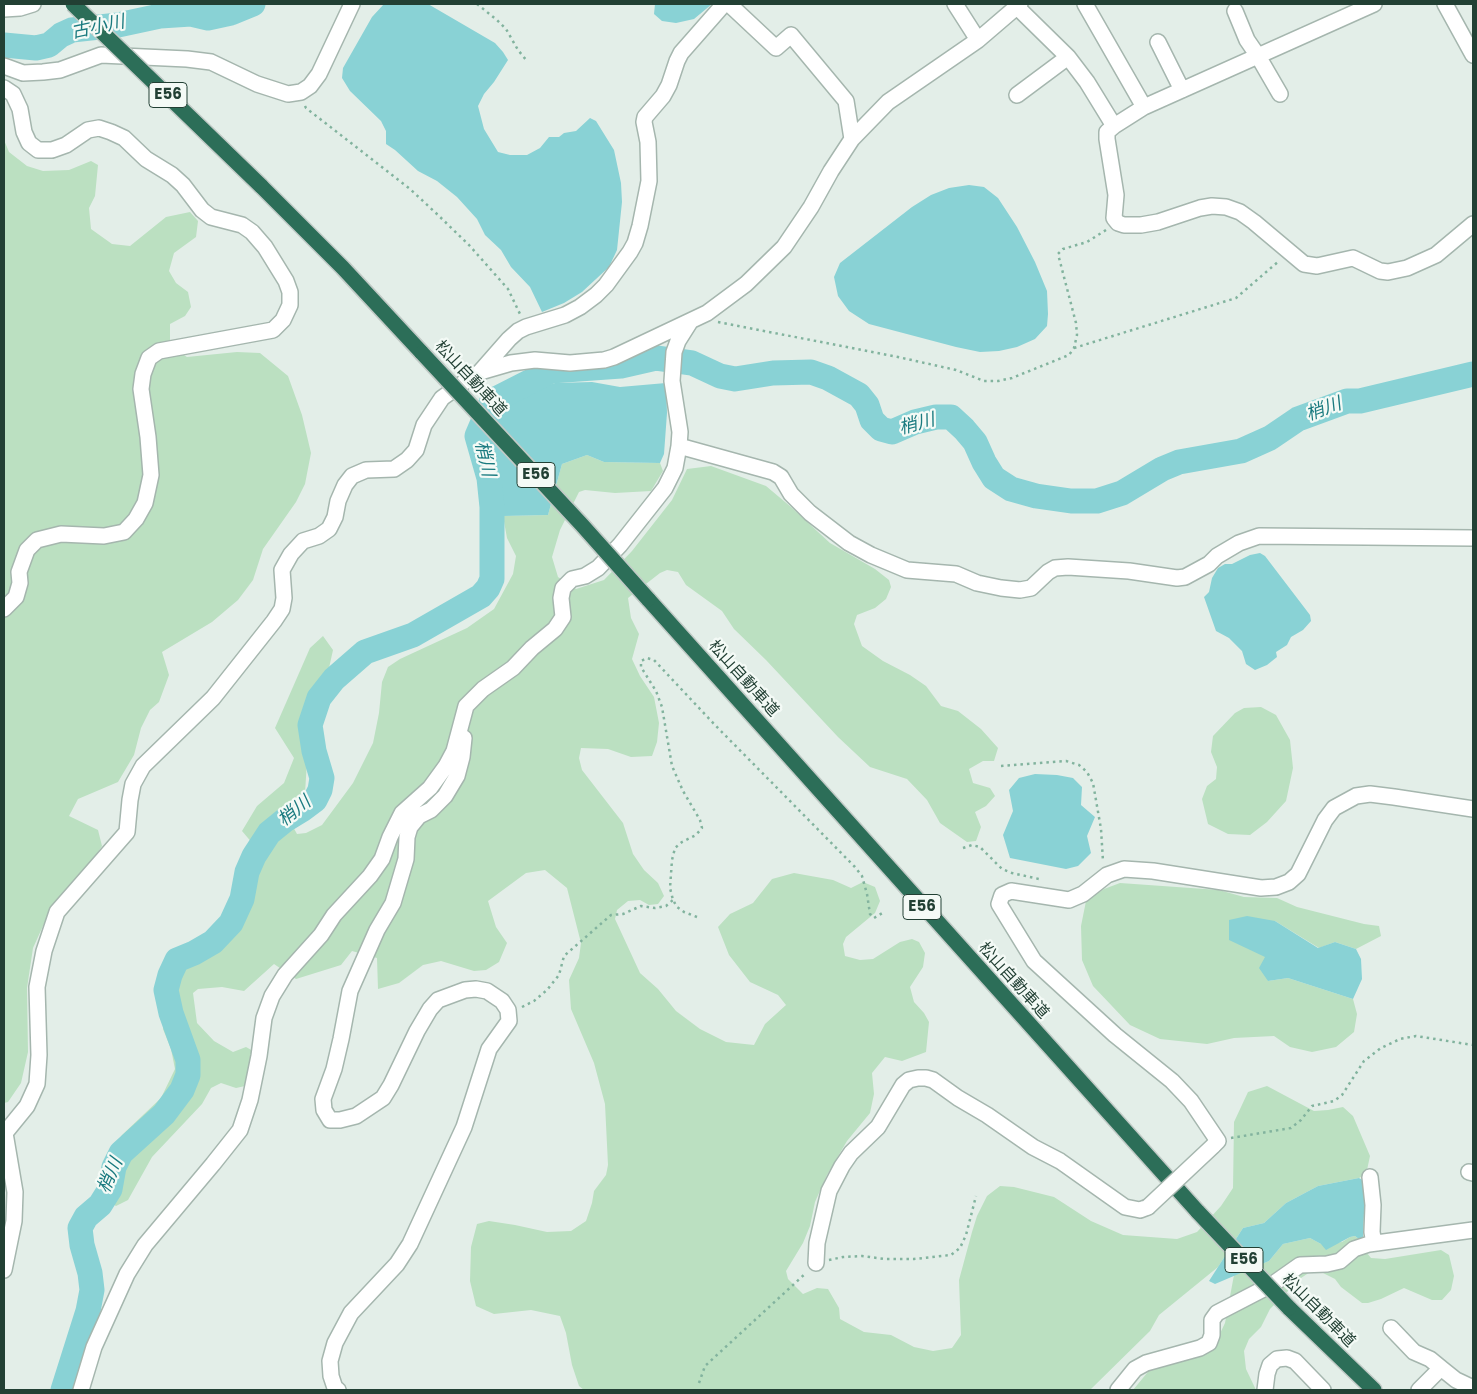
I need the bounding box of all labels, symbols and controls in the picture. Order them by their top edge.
water label: 古小川 [69,12,127,44]
road number: E56 [149,82,187,108]
street label: 松山自動車道 [430,337,510,421]
water label: 梢川 [1303,394,1345,426]
water label: 梢川 [897,410,937,440]
water label: 梢川 [469,439,499,479]
road number: E56 [517,462,555,488]
street label: 松山自動車道 [704,637,782,721]
water label: 梢川 [274,792,316,832]
road number: E56 [903,894,941,920]
street label: 松山自動車道 [974,939,1052,1023]
water label: 梢川 [94,1155,128,1197]
road number: E56 [1225,1248,1263,1272]
street label: 松山自動車道 [1277,1270,1359,1352]

